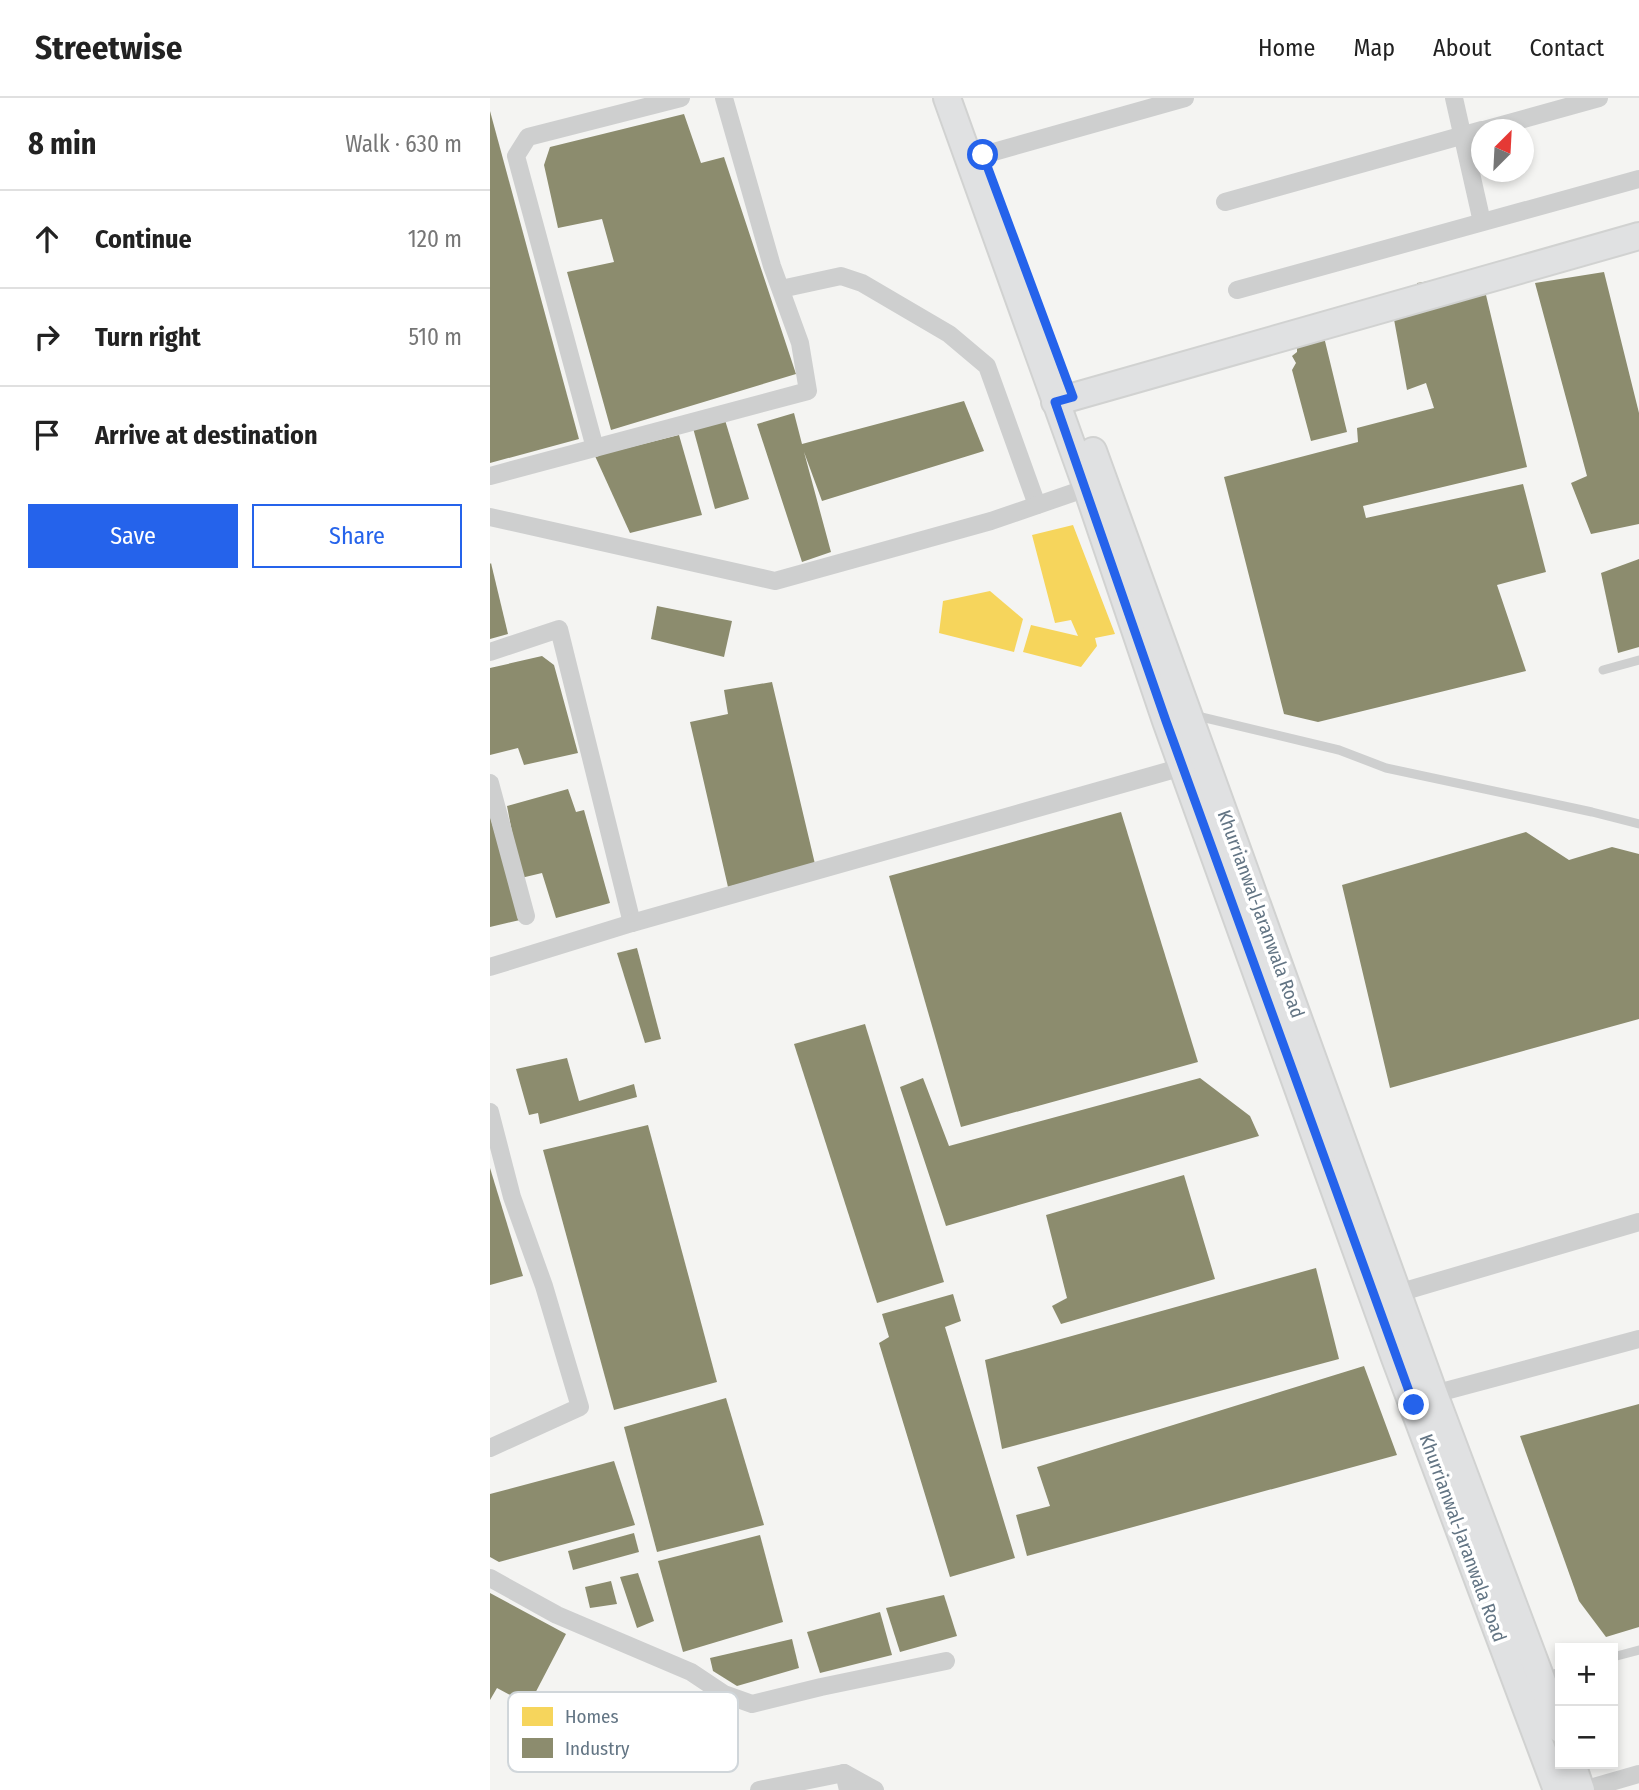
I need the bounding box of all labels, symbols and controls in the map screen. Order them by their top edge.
text: Streetwise [35,28,182,68]
text: Home [1258,34,1315,62]
text: Map [1353,34,1395,62]
text: About [1433,34,1491,62]
text: Contact [1529,34,1604,62]
north arrow [1471,119,1534,182]
text: 8 min [28,126,96,162]
text: Walk · 630 m [345,130,462,158]
route start [967,139,998,170]
icon: ahead [28,220,66,258]
text: Continue [95,224,192,255]
text: 120 m [408,225,462,253]
icon: right [28,318,66,356]
text: Turn right [95,322,201,353]
text: 510 m [409,323,462,351]
icon: arrive [28,416,66,454]
text: Arrive at destination [95,420,318,451]
button: Save [28,504,238,568]
button: Share [252,504,462,568]
street label: Khurrianwal-Jaranwala Road [1213,807,1309,1021]
route end [1398,1389,1429,1420]
street label: Khurrianwal-Jaranwala Road [1415,1431,1511,1645]
map controls [1555,1643,1618,1769]
button: + [1555,1643,1618,1706]
legend [508,1692,738,1772]
text: Homes [565,1705,619,1728]
button: − [1555,1706,1618,1769]
text: Industry [565,1737,630,1760]

